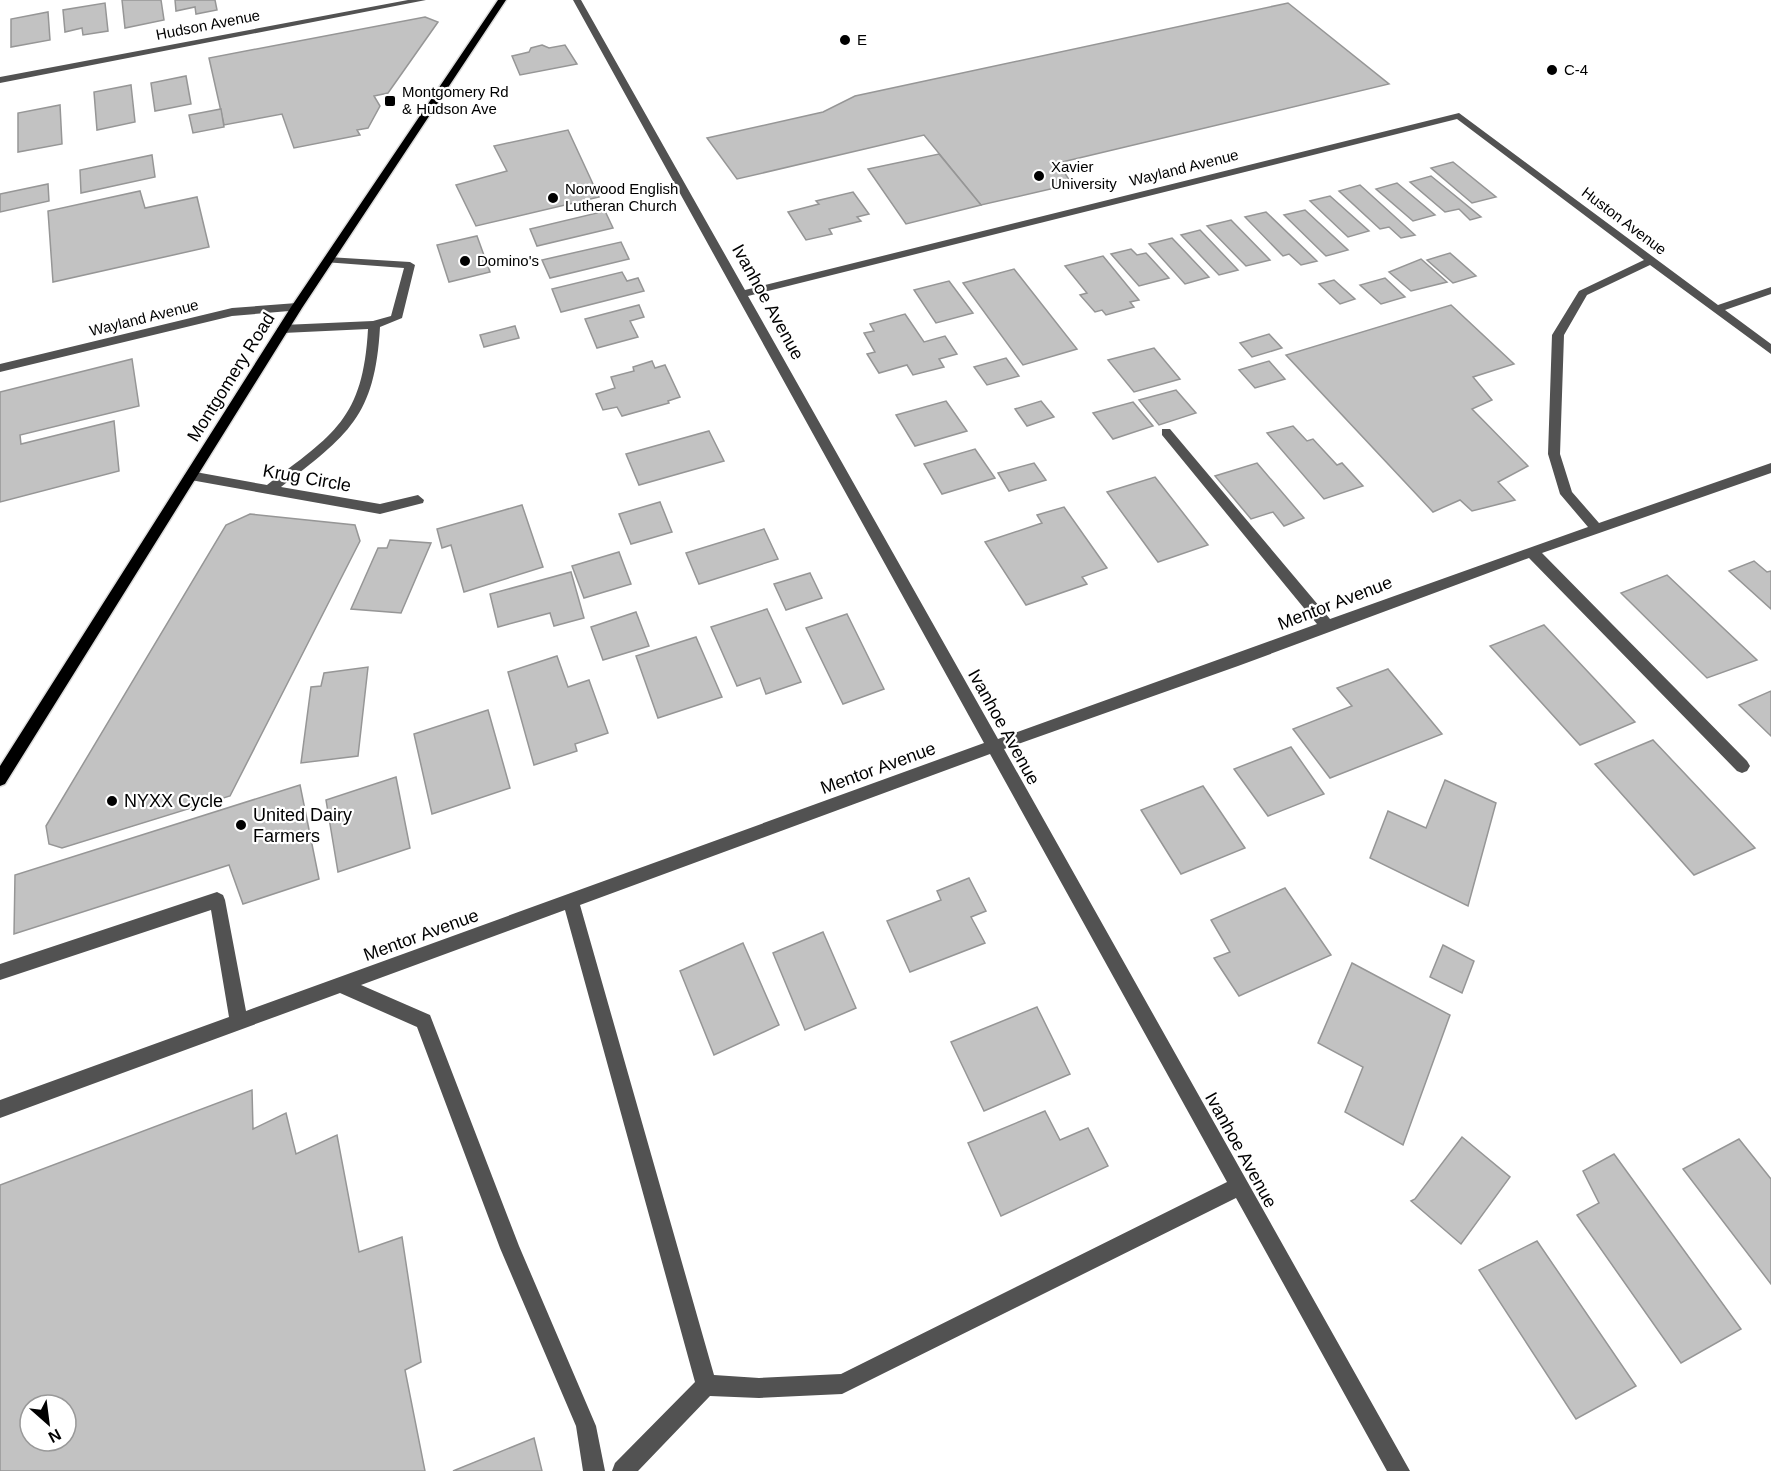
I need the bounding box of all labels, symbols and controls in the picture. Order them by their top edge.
street label: Hudson Avenue [154,6,261,43]
place label: E [857,31,867,48]
marker: E [838,33,852,47]
place label: C-4 [1564,61,1588,78]
marker: C-4 [1545,63,1559,77]
place label: Montgomery Rd & Hudson Ave [402,83,509,117]
marker: Montgomery Rd & Hudson Ave [383,94,397,108]
street label: Wayland Avenue [1128,146,1240,189]
place label: Xavier University [1051,158,1117,192]
marker: Xavier University [1032,169,1046,183]
place label: Norwood English Lutheran Church [565,180,678,214]
street label: Huston Avenue [1579,183,1670,258]
marker: Norwood English Lutheran Church [546,191,560,205]
street label: Ivanhoe Avenue [728,241,808,363]
place label: Domino's [477,252,539,269]
marker: Domino's [458,254,472,268]
street label: Wayland Avenue [88,296,200,339]
street label: Montgomery Road [183,309,279,445]
street label: Krug Circle [261,460,353,496]
street label: Mentor Avenue [1275,572,1395,634]
street label: Ivanhoe Avenue [964,666,1044,788]
street label: Mentor Avenue [818,738,938,798]
place label: NYXX Cycle [124,791,223,811]
marker: NYXX Cycle [105,794,119,808]
place label: United Dairy Farmers [253,805,352,846]
marker: United Dairy Farmers [234,818,248,832]
street label: Mentor Avenue [361,905,481,965]
street label: Ivanhoe Avenue [1201,1089,1281,1211]
north arrow [18,1393,78,1453]
text: N [46,1426,64,1446]

